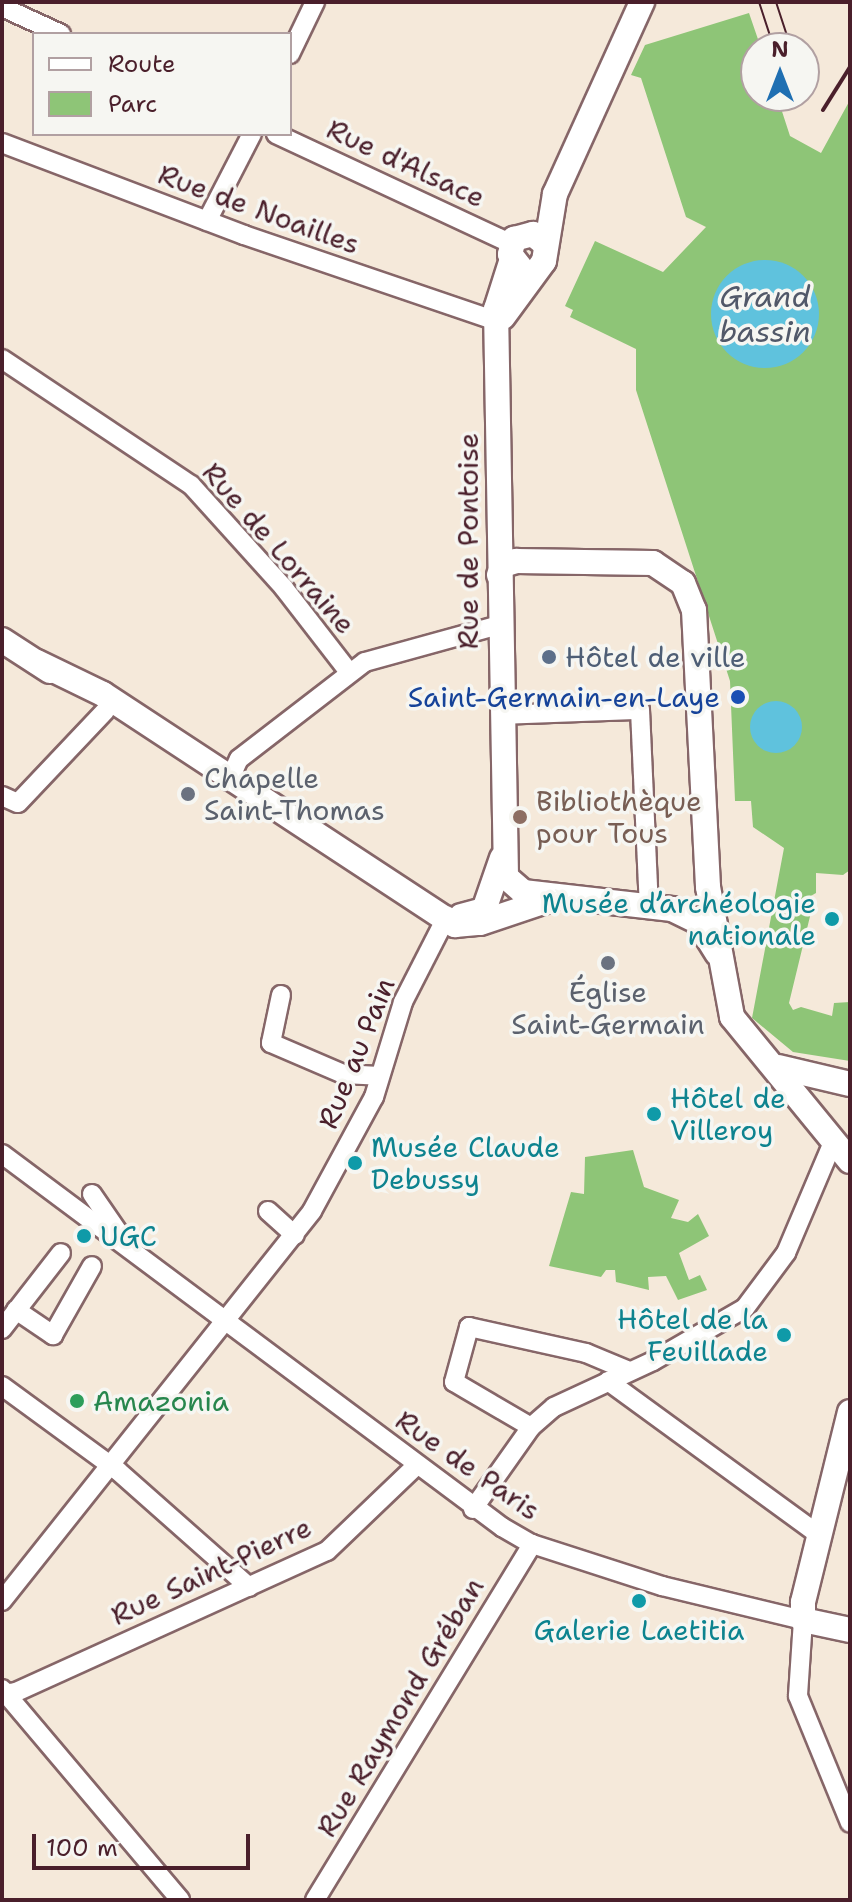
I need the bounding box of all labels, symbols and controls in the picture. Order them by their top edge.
legend [32,32,292,136]
north arrow [740,32,820,112]
text: N [771,35,789,64]
text: Route [108,48,176,80]
text: Parc [108,88,157,120]
street label: Rue d'Alsace [322,112,490,214]
street label: Rue de Noailles [154,157,364,261]
water label: Grand bassin [719,279,811,350]
street label: Rue de Pontoise [451,433,485,649]
street label: Rue de Lorraine [196,456,362,640]
place label: Hôtel de ville [565,640,746,674]
marker: Hôtel de ville [540,648,558,666]
place label: Saint-Germain-en-Laye [408,680,720,714]
marker: Saint-Germain-en-Laye [727,686,749,708]
place label: Chapelle Saint-Thomas [204,761,385,827]
place label: Bibliothèque pour Tous [536,784,702,850]
marker: Chapelle Saint-Thomas [179,785,197,803]
marker: Bibliothèque pour Tous [511,808,529,826]
place label: Musée d’archéologie nationale [542,886,816,952]
marker: Musée d’archéologie nationale [823,910,841,928]
marker: Église Saint-Germain [599,954,617,972]
street label: Rue au Pain [311,973,401,1133]
place label: Église Saint-Germain [511,975,705,1041]
place label: Hôtel de Villeroy [670,1081,786,1147]
marker: Hôtel de Villeroy [645,1105,663,1123]
place label: Musée Claude Debussy [371,1130,560,1196]
marker: Musée Claude Debussy [346,1154,364,1172]
place label: UGC [100,1219,157,1253]
marker: UGC [75,1227,93,1245]
place label: Hôtel de la Feuillade [617,1302,768,1368]
marker: Hôtel de la Feuillade [775,1326,793,1344]
place label: Amazonia [93,1384,229,1418]
marker: Amazonia [68,1392,86,1410]
street label: Rue de Paris [389,1403,547,1527]
street label: Rue Saint-Pierre [106,1510,316,1632]
street label: Rue Raymond Gréban [309,1571,491,1843]
marker: Galerie Laetitia [630,1592,648,1610]
place label: Galerie Laetitia [534,1613,744,1647]
scale bar [36,1818,254,1868]
text: 100 m [46,1832,118,1864]

